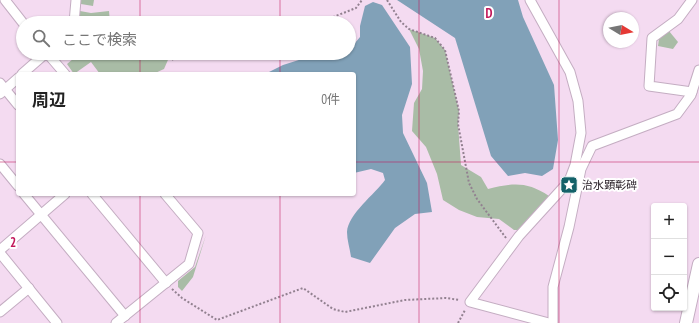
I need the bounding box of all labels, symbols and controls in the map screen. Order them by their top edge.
text: D [486,5,493,22]
north arrow [603,12,639,48]
search box [16,16,356,60]
icon: search [30,27,52,49]
text: ここで検索 [62,30,137,49]
text: 周辺 [32,89,66,111]
text: 0件 [321,91,340,108]
place icon: 治水顕彰碑 [559,175,579,195]
place label: 治水顕彰碑 [582,178,637,192]
map controls [651,203,687,311]
button: + [651,203,687,239]
text: 2 [10,234,16,251]
button: − [651,239,687,275]
button: locate [651,275,687,311]

